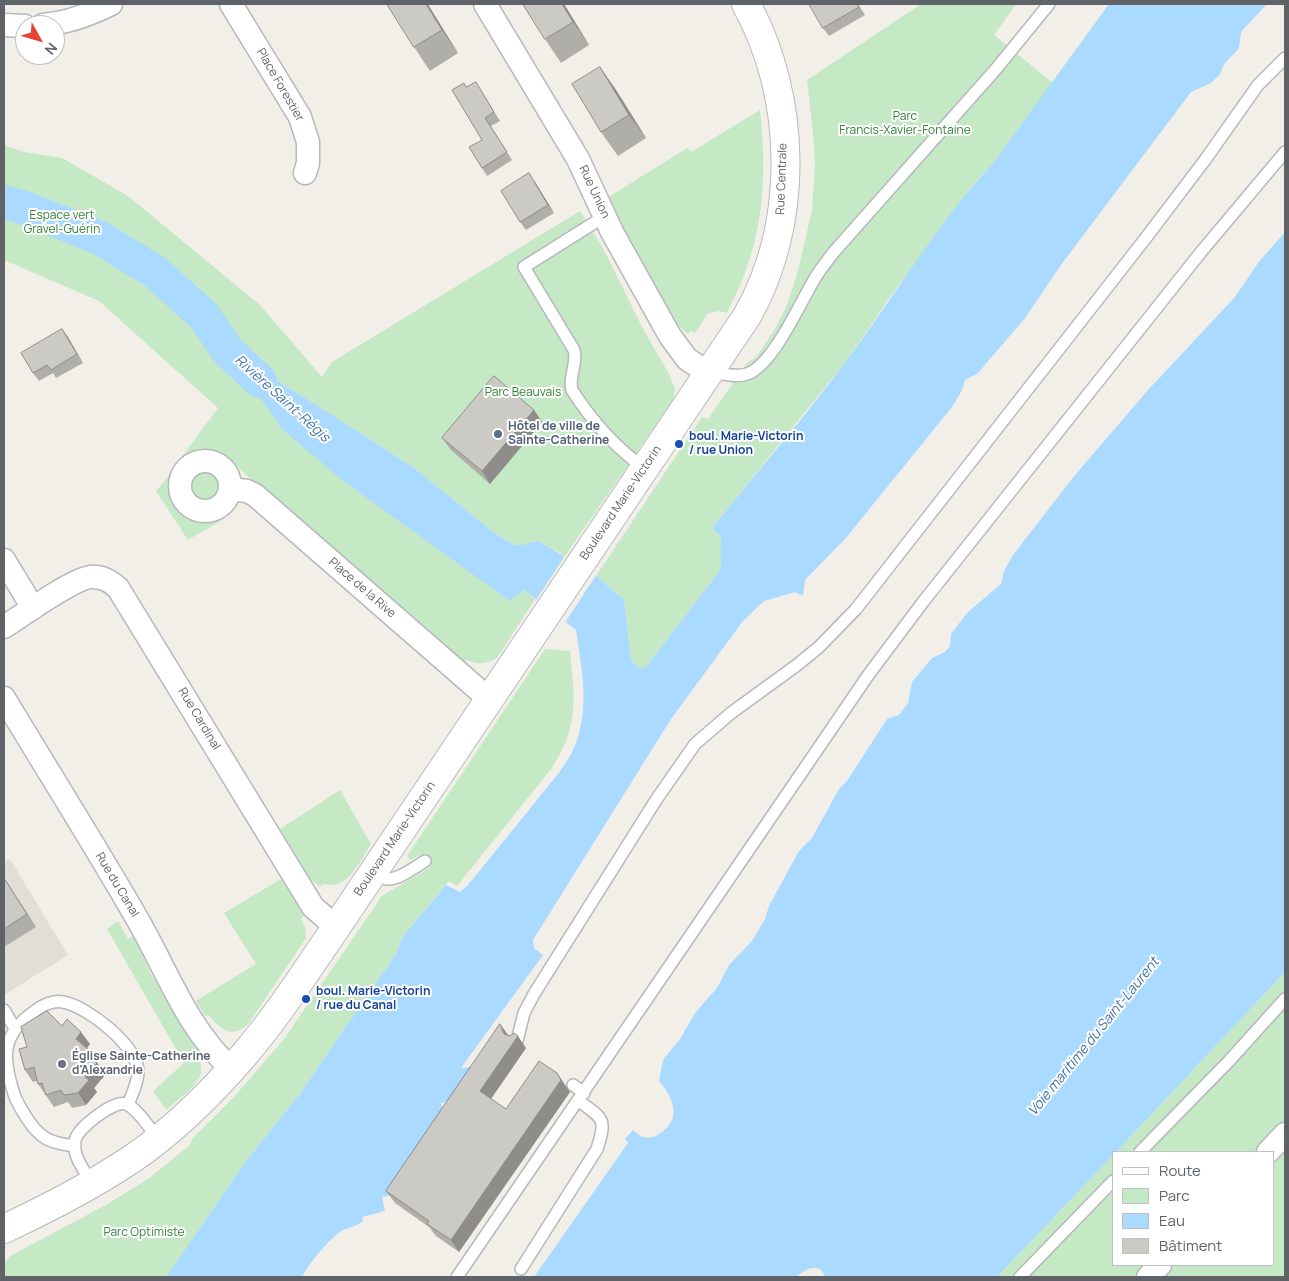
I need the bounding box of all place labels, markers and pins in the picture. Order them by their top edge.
place label: Hôtel de ville de Sainte-Catherine [508,420,609,448]
marker: Hôtel de ville de Sainte-Catherine [492,428,504,440]
place label: boul. Marie-Victorin / rue Union [689,430,803,458]
marker: boul. Marie-Victorin / rue Union [673,438,685,450]
place label: boul. Marie-Victorin / rue du Canal [316,985,430,1013]
marker: boul. Marie-Victorin / rue du Canal [300,993,312,1005]
place label: Église Sainte-Catherine d'Alexandrie [72,1050,211,1078]
marker: Église Sainte-Catherine d'Alexandrie [56,1058,68,1070]

